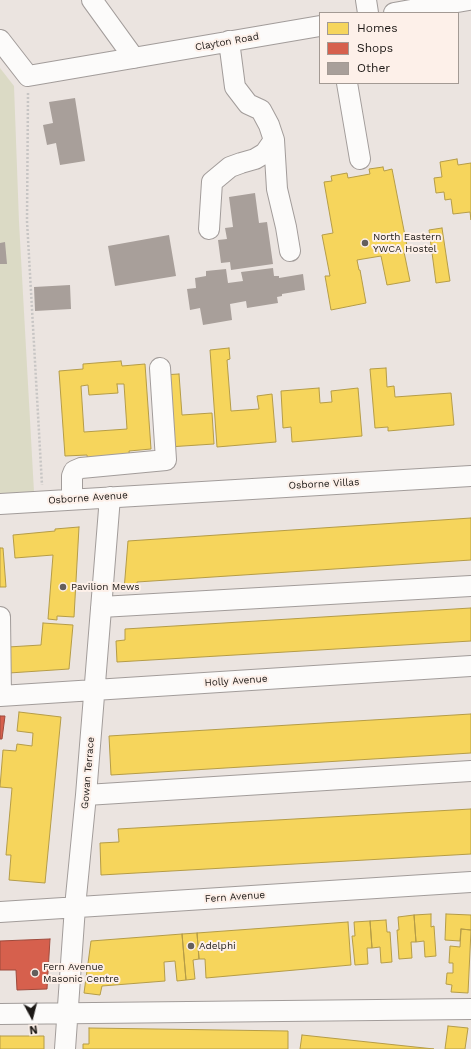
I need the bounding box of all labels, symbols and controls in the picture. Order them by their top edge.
legend [319,12,459,84]
text: Homes [357,21,398,35]
street label: Clayton Road [194,30,260,54]
text: Shops [357,41,393,55]
text: Other [357,61,390,75]
place label: North Eastern YWCA Hostel [373,231,441,254]
marker: North Eastern YWCA Hostel [360,238,370,248]
street label: Osborne Villas [288,476,360,492]
street label: Osborne Avenue [48,489,128,507]
place label: Pavilion Mews [71,581,139,593]
marker: Pavilion Mews [58,582,68,592]
street label: Holly Avenue [204,673,268,689]
street label: Gowan Terrace [79,736,97,810]
street label: Fern Avenue [204,889,266,905]
place label: Adelphi [199,940,236,952]
marker: Adelphi [186,941,196,951]
place label: Fern Avenue Masonic Centre [43,961,119,984]
marker: Fern Avenue Masonic Centre [30,968,40,978]
north arrow [12,997,52,1037]
text: N [29,1022,38,1036]

